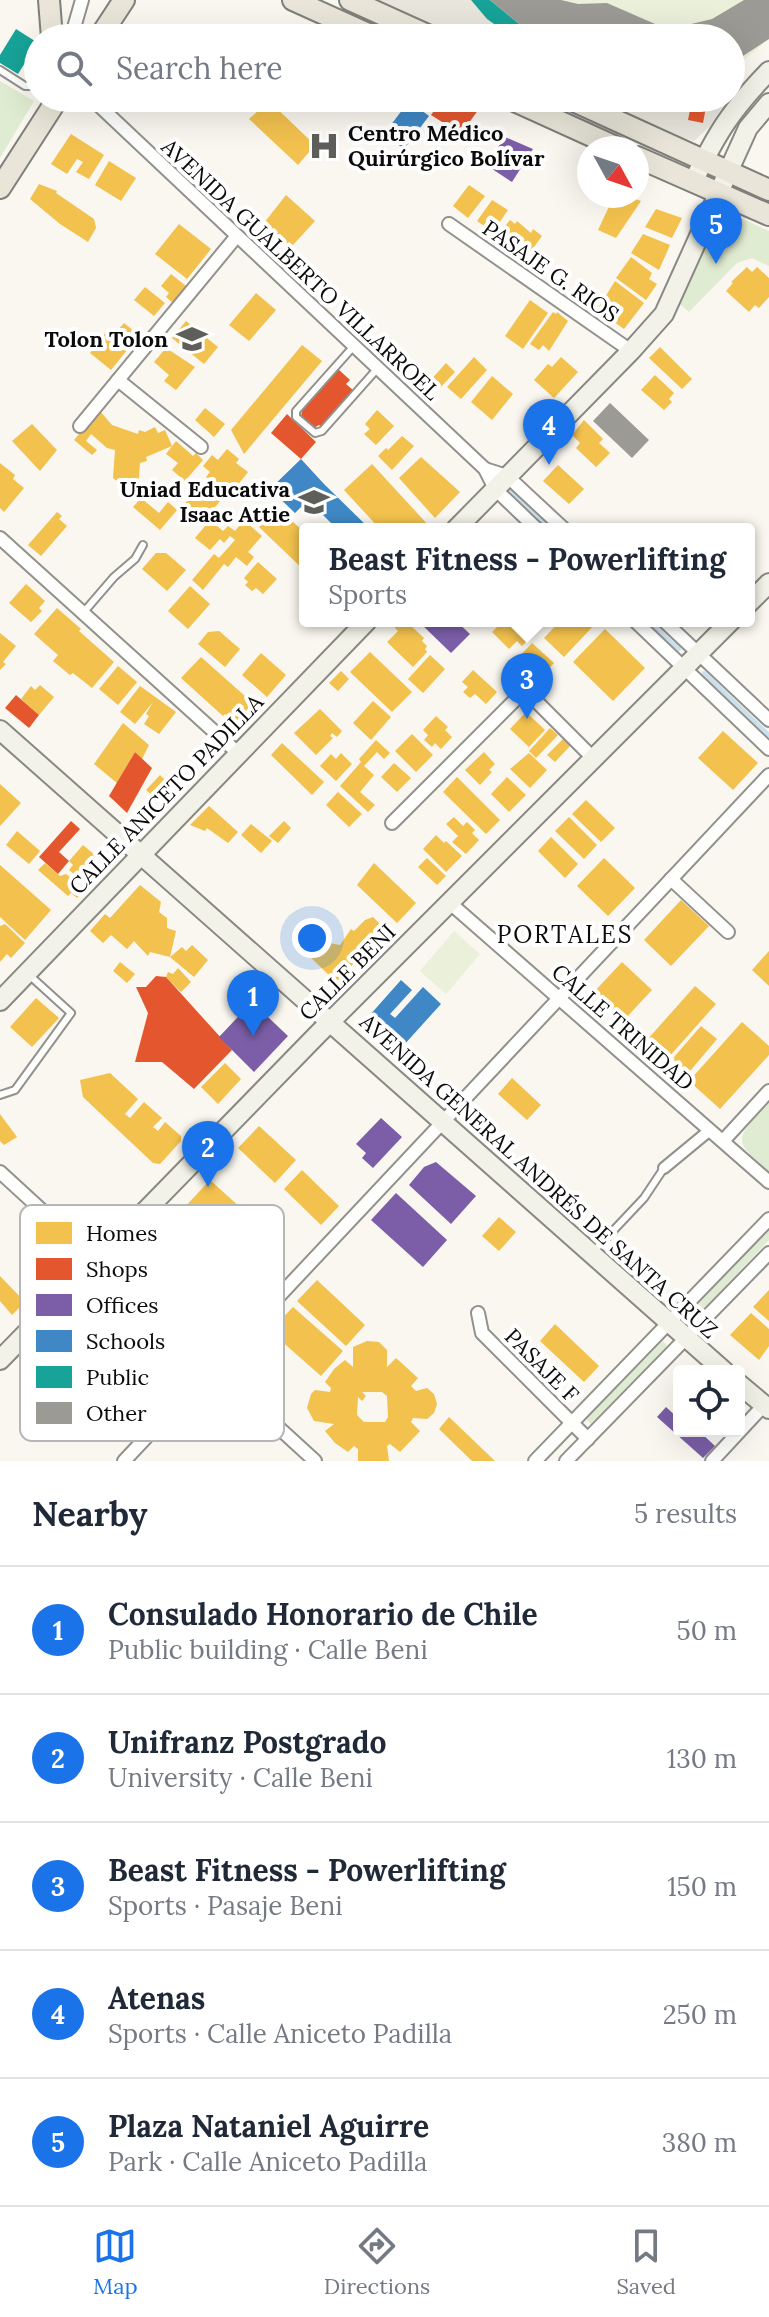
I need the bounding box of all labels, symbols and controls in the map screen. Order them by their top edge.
search box [24,24,745,112]
icon: search [52,46,96,90]
text: Search here [116,49,283,87]
place label: Centro Médico Quirúrgico Bolívar [348,119,545,172]
hospital icon: Centro Médico Quirúrgico Bolívar [307,129,341,163]
street label: AVENIDA GUALBERTO VILLARROEL [155,132,446,406]
north arrow [577,136,649,208]
pin: 5 [690,198,742,264]
street label: PASAJE G. RIOS [477,214,625,328]
school or university icon: Tolon Tolon [175,322,209,356]
place label: Tolon Tolon [44,325,168,353]
pin: 4 [523,399,575,465]
place label: Uniad Educativa Isaac Attie [120,475,290,528]
school or university icon: Uniad Educativa Isaac Attie [297,485,331,519]
popup [299,523,755,627]
text: Beast Fitness - Powerlifting [328,540,726,578]
text: Sports [328,578,407,611]
pin: 3 [501,653,553,719]
street label: CALLE ANICETO PADILLA [63,687,270,900]
your location [292,918,332,958]
street label: CALLE BENI [293,918,401,1026]
district label: PORTALES [497,919,633,950]
street label: CALLE TRINIDAD [546,958,700,1096]
pin: 1 [227,970,279,1036]
street label: AVENIDA GENERAL ANDRÉS DE SANTA CRUZ [354,1007,724,1344]
pin: 2 [182,1121,234,1187]
legend [20,1205,284,1441]
text: Homes [86,1219,157,1247]
text: Shops [86,1255,148,1283]
text: Offices [86,1291,159,1319]
street label: PASAJE F [499,1322,585,1408]
text: Schools [86,1327,165,1355]
text: Public [86,1363,149,1391]
map controls [673,1365,745,1437]
button: locate [673,1365,745,1437]
text: Other [86,1399,147,1427]
text: Nearby [32,1492,148,1535]
text: 5 results [634,1497,737,1530]
text: Consulado Honorario de Chile [108,1595,538,1633]
text: 1 [53,1614,63,1647]
text: 50 m [677,1614,737,1647]
text: Public building · Calle Beni [108,1633,428,1666]
text: Unifranz Postgrado [108,1723,387,1761]
text: 2 [51,1742,65,1775]
text: 130 m [667,1742,737,1775]
text: University · Calle Beni [108,1761,373,1794]
text: Beast Fitness - Powerlifting [108,1851,506,1889]
text: 3 [51,1870,65,1903]
text: 150 m [667,1870,737,1903]
text: Sports · Pasaje Beni [108,1889,343,1922]
text: Atenas [108,1979,205,2017]
text: 4 [51,1998,65,2031]
text: 250 m [663,1998,737,2031]
text: Sports · Calle Aniceto Padilla [108,2017,452,2050]
text: Plaza Nataniel Aguirre [108,2107,429,2145]
text: 5 [51,2126,65,2159]
text: 380 m [662,2126,737,2159]
text: Park · Calle Aniceto Padilla [108,2145,427,2178]
tab: Map [93,2224,138,2300]
tab: Directions [324,2224,430,2300]
tab: Saved [616,2224,676,2300]

